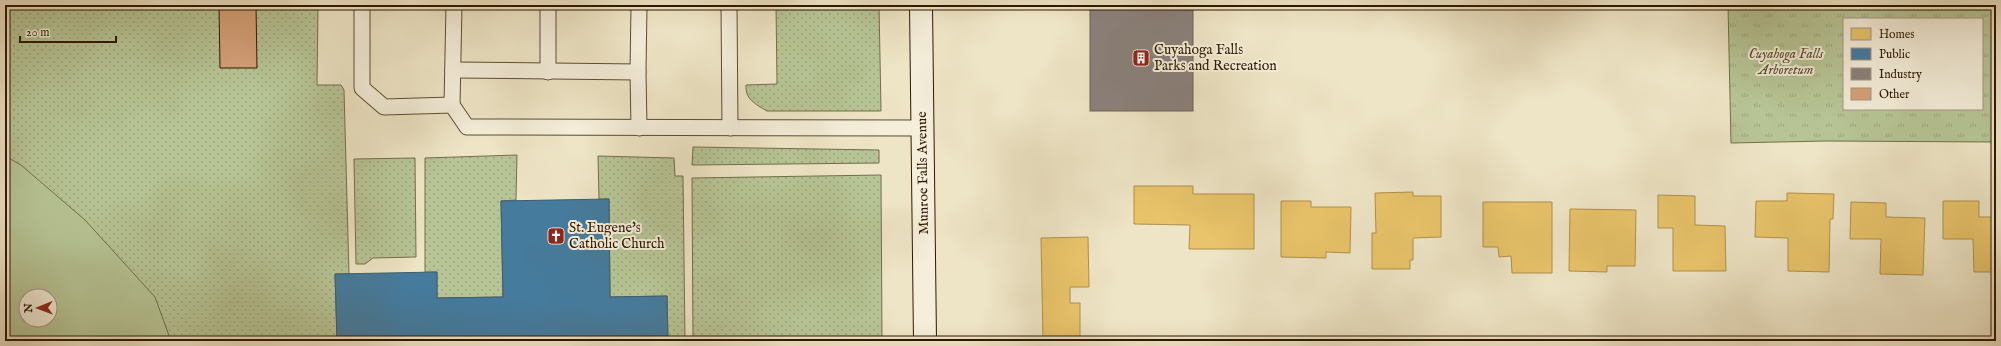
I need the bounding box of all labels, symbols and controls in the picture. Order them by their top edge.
scale bar [20,18,116,44]
legend [1843,18,1983,110]
text: 20 m [26,25,49,40]
text: Homes [1879,27,1915,42]
place label: Cuyahoga Falls Parks and Recreation [1154,41,1277,75]
park label: Cuyahoga Falls Arboretum [1749,45,1824,79]
text: Public [1879,47,1910,62]
building icon: Cuyahoga Falls Parks and Recreation [1131,48,1151,68]
text: Industry [1879,67,1922,82]
text: Other [1879,87,1910,102]
street label: Munroe Falls Avenue [913,111,933,235]
place label: St. Eugene's Catholic Church [569,219,665,253]
church icon: St. Eugene's Catholic Church [546,226,566,246]
north arrow [18,288,58,328]
text: N [22,303,36,314]

